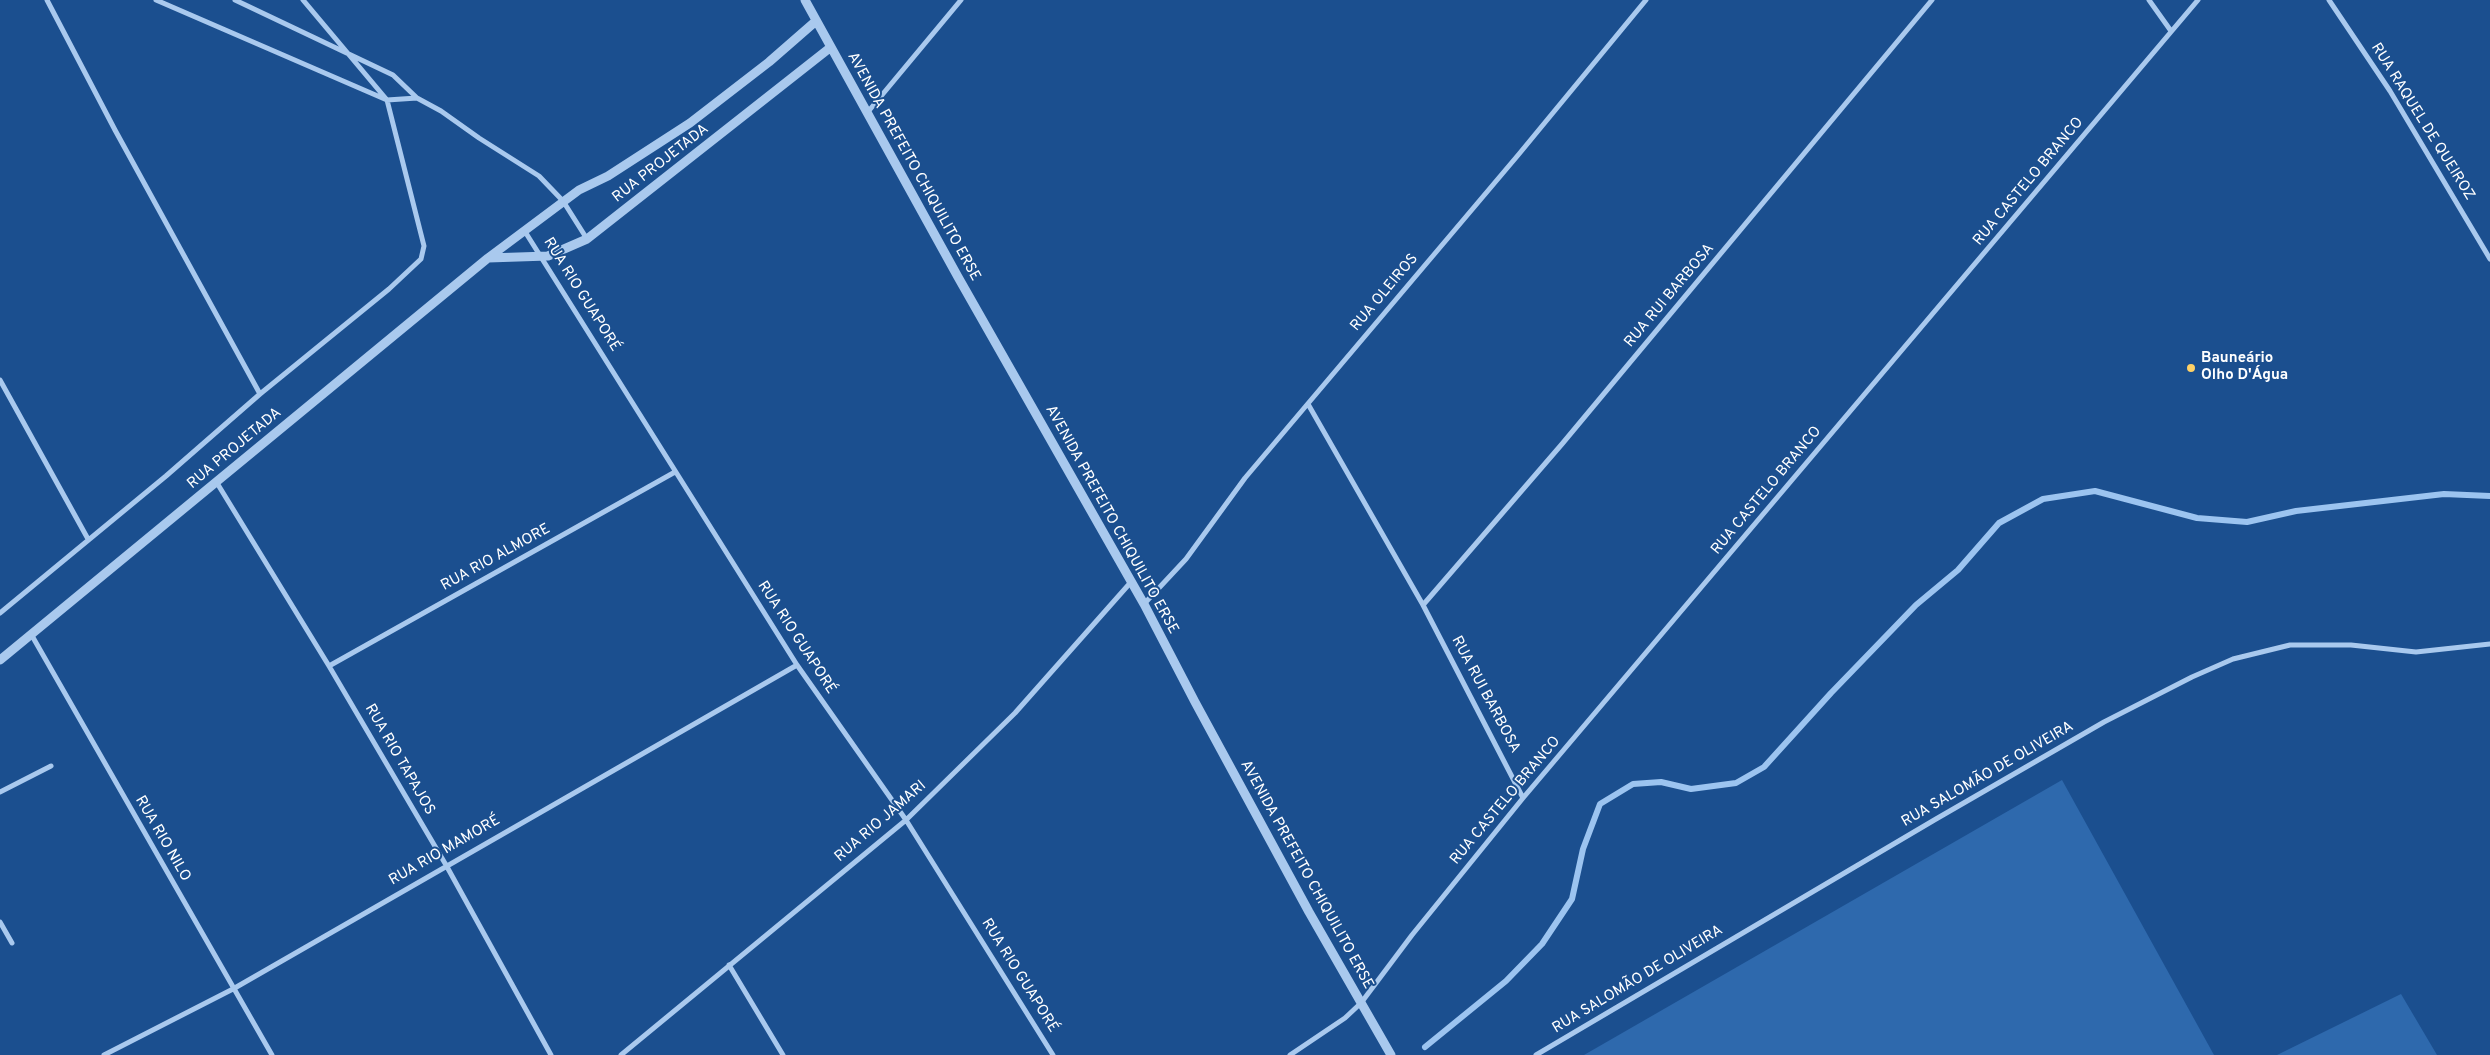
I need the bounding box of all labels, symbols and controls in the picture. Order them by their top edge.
street label: RUA RAQUEL DE QUEIROZ [2366,40,2478,204]
street label: AVENIDA PREFEITO CHIQUILITO ERSE [842,49,984,285]
street label: RUA CASTELO BRANCO [1970,114,2088,250]
street label: RUA PROJETADA [609,121,713,207]
street label: RUA RIO GUAPORÉ [539,235,623,355]
street label: RUA RUI BARBOSA [1621,240,1719,352]
street label: RUA OLEIROS [1347,251,1423,335]
place label: Bauneário Olho D'Água [2201,350,2288,385]
marker: Bauneário Olho D'Água [2185,362,2197,374]
street label: AVENIDA PREFEITO CHIQUILITO ERSE [1040,402,1182,638]
street label: RUA PROJETADA [184,404,286,494]
street label: RUA CASTELO BRANCO [1708,423,1826,559]
street label: RUA RIO ALMORE [438,521,554,595]
street label: RUA RIO GUAPORÉ [753,578,839,698]
street label: RUA RUI BARBOSA [1447,633,1523,757]
street label: RUA RIO TAPAJOS [360,701,438,819]
street label: RUA SALOMÃO DE OLIVEIRA [1899,718,2077,832]
street label: RUA CASTELO BRANCO [1447,733,1565,869]
street label: AVENIDA PREFEITO CHIQUILITO ERSE [1235,757,1377,993]
street label: RUA RIO JAMARI [832,777,930,867]
street label: RUA RIO NILO [130,793,194,885]
street label: RUA RIO MAMORÉ [386,812,504,890]
street label: RUA RIO GUAPORÉ [977,916,1061,1036]
street label: RUA SALOMÃO DE OLIVEIRA [1550,922,1726,1038]

